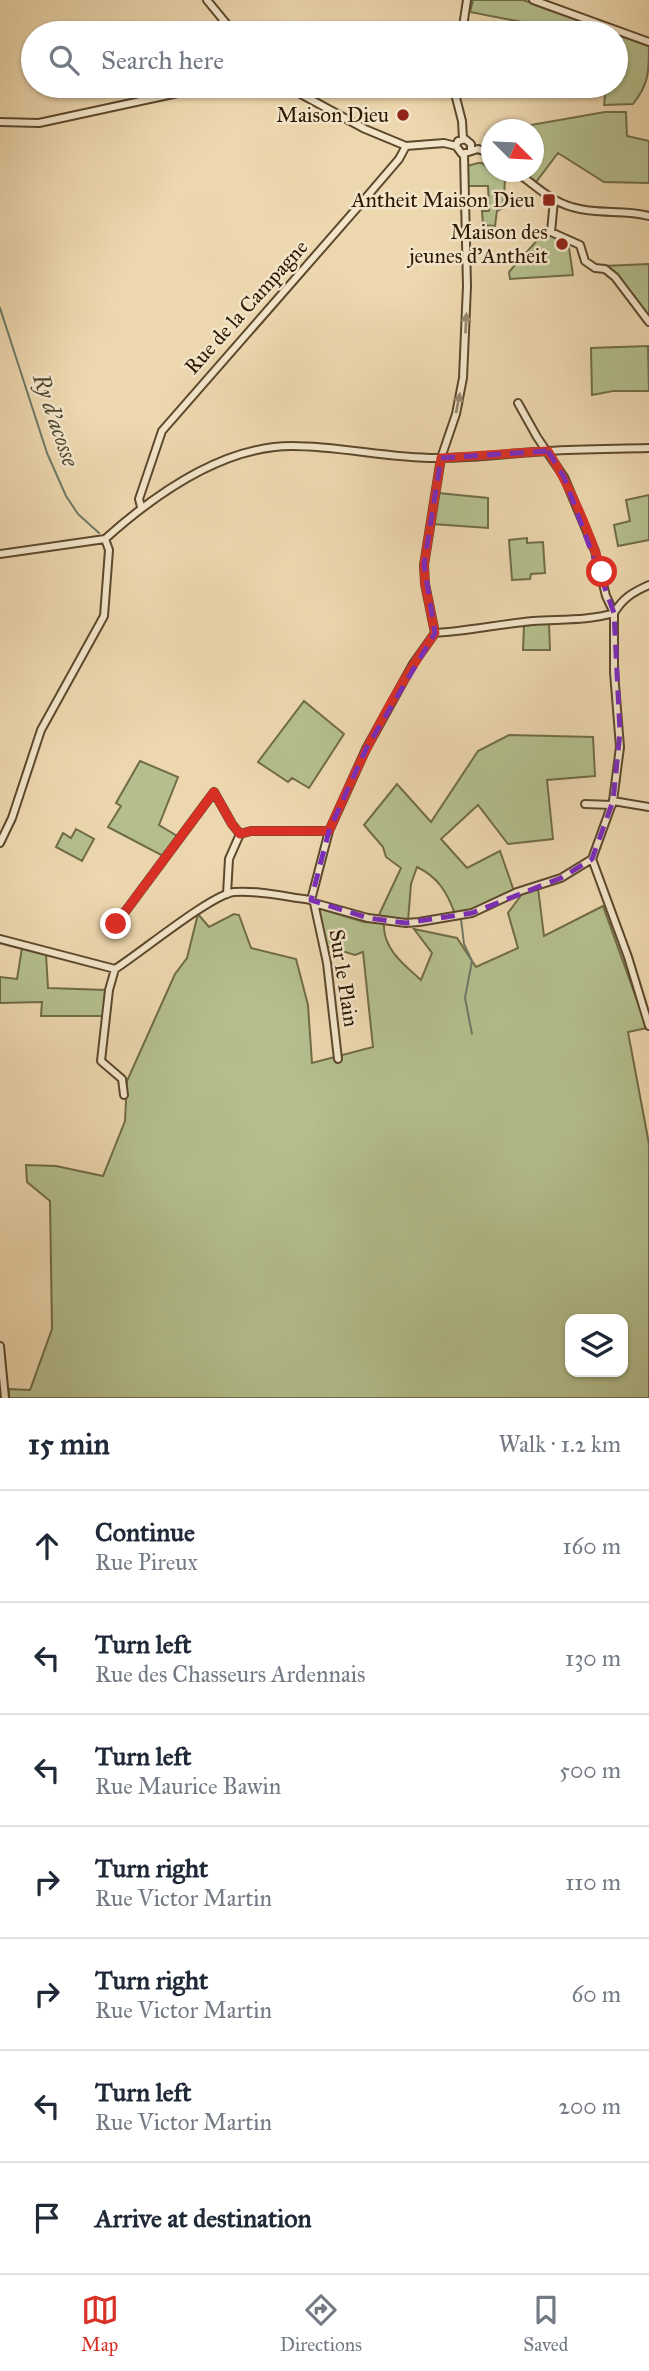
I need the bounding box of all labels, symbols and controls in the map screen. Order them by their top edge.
search box [21,21,628,98]
icon: search [45,41,83,79]
text: Search here [101,44,224,76]
place label: Maison Dieu [276,102,389,128]
marker: Maison Dieu [395,107,411,123]
north arrow [481,119,544,182]
place label: Antheit Maison Dieu [350,187,535,213]
marker: Antheit Maison Dieu [541,192,557,208]
place label: Maison des jeunes d'Antheit [406,219,549,269]
street label: Rue de la Campagne [179,234,313,380]
marker: Maison des jeunes d'Antheit [554,236,570,252]
one-way arrow [460,312,471,334]
water label: Ry d'acosse [27,369,85,471]
one-way arrow [453,392,464,414]
route start [586,556,617,587]
route end [100,908,131,939]
street label: Sur le Plain [323,927,365,1029]
map controls [565,1314,628,1377]
button: layers [565,1314,628,1377]
text: 15 min [28,1426,110,1462]
text: Walk · 1.2 km [499,1430,621,1458]
text: Continue [95,1516,195,1548]
icon: ahead [28,1527,66,1565]
text: 160 m [563,1532,621,1560]
text: Rue Pireux [95,1548,198,1576]
text: Turn left [95,1628,191,1660]
icon: left [28,1639,66,1677]
text: 130 m [565,1644,621,1672]
text: Rue des Chasseurs Ardennais [95,1660,365,1688]
text: Turn left [95,1740,191,1772]
icon: left [28,1751,66,1789]
text: 500 m [559,1756,621,1784]
text: Rue Maurice Bawin [95,1772,281,1800]
text: Turn right [95,1852,208,1884]
icon: right [28,1863,66,1901]
text: 110 m [565,1868,621,1896]
text: Rue Victor Martin [95,1884,272,1912]
text: Turn right [95,1964,208,1996]
icon: right [28,1975,66,2013]
text: 60 m [572,1980,621,2008]
text: Rue Victor Martin [95,1996,272,2024]
text: Turn left [95,2076,191,2108]
icon: left [28,2087,66,2125]
text: 200 m [559,2092,621,2120]
text: Rue Victor Martin [95,2108,272,2136]
icon: arrive [28,2199,66,2237]
text: Arrive at destination [95,2202,312,2234]
tab: Map [81,2291,119,2356]
tab: Directions [280,2291,362,2356]
tab: Saved [523,2291,568,2356]

